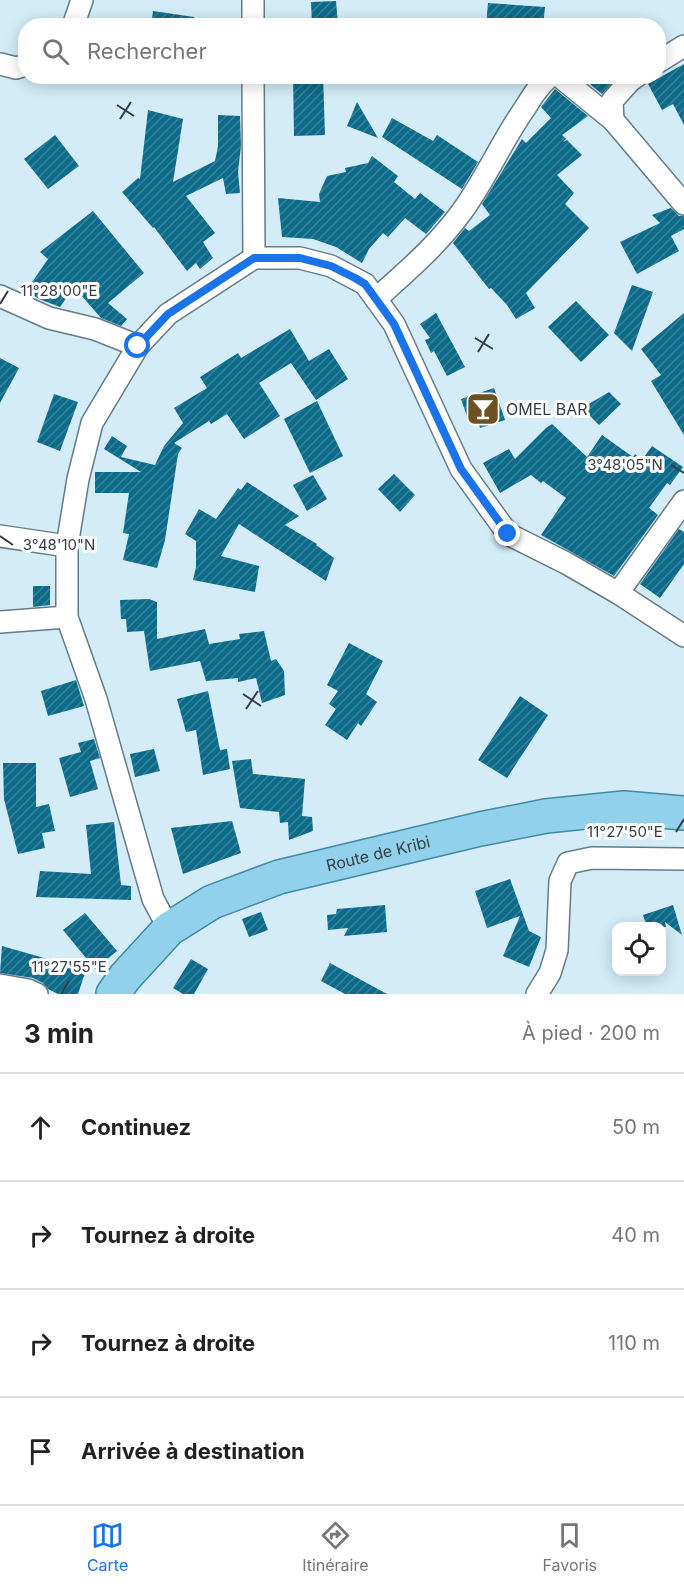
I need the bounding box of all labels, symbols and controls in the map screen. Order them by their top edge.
search box [18,18,666,84]
icon: search [39,35,72,68]
text: Rechercher [87,38,207,64]
text: 11°28'00"E [21,281,97,300]
route start [124,332,150,358]
bar icon: OMEL BAR [465,391,501,427]
place label: OMEL BAR [506,399,588,419]
text: 3°48'05"N [587,455,663,474]
route end [494,520,520,546]
text: 3°48'10"N [23,535,95,554]
text: 11°27'50"E [587,822,663,841]
street label: Route de Kribi [324,831,432,875]
map controls [612,922,666,976]
button: locate [612,922,666,976]
text: 11°27'55"E [31,957,107,976]
text: 3 min [24,1018,94,1049]
text: À pied · 200 m [522,1021,660,1045]
icon: ahead [24,1111,57,1144]
text: Continuez [81,1114,191,1140]
text: 50 m [612,1115,660,1139]
icon: right [24,1219,57,1252]
text: Tournez à droite [81,1222,255,1248]
text: 40 m [611,1223,660,1247]
icon: right [24,1327,57,1360]
text: Tournez à droite [81,1330,255,1356]
text: 110 m [608,1331,660,1355]
icon: arrive [24,1435,57,1468]
text: Arrivée à destination [81,1438,305,1464]
tab: Carte [87,1519,128,1575]
tab: Itinéraire [302,1519,369,1575]
tab: Favoris [542,1519,597,1575]

